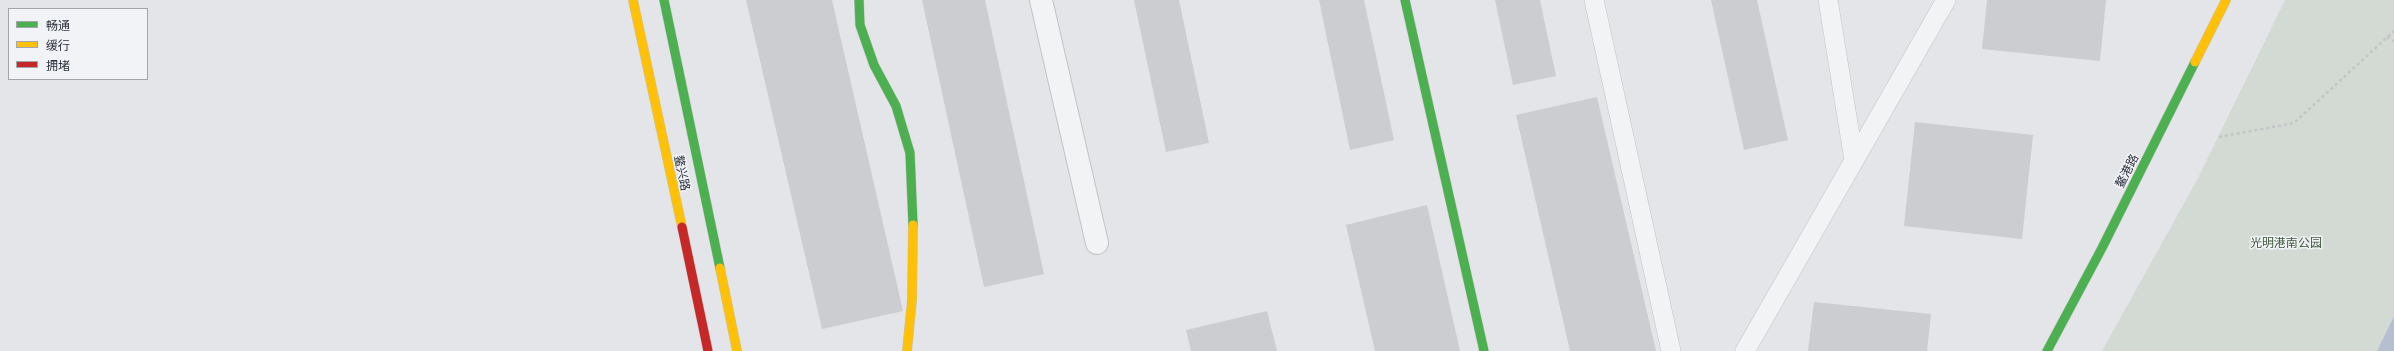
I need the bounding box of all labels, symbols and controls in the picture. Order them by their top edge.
legend [8,8,148,80]
text: 畅通 [46,19,70,32]
text: 缓行 [46,39,70,52]
text: 拥堵 [46,59,70,72]
street label: 鳌港路 [2112,152,2142,190]
street label: 鳌兴路 [671,154,693,192]
park label: 光明港南公园 [2250,236,2322,250]

